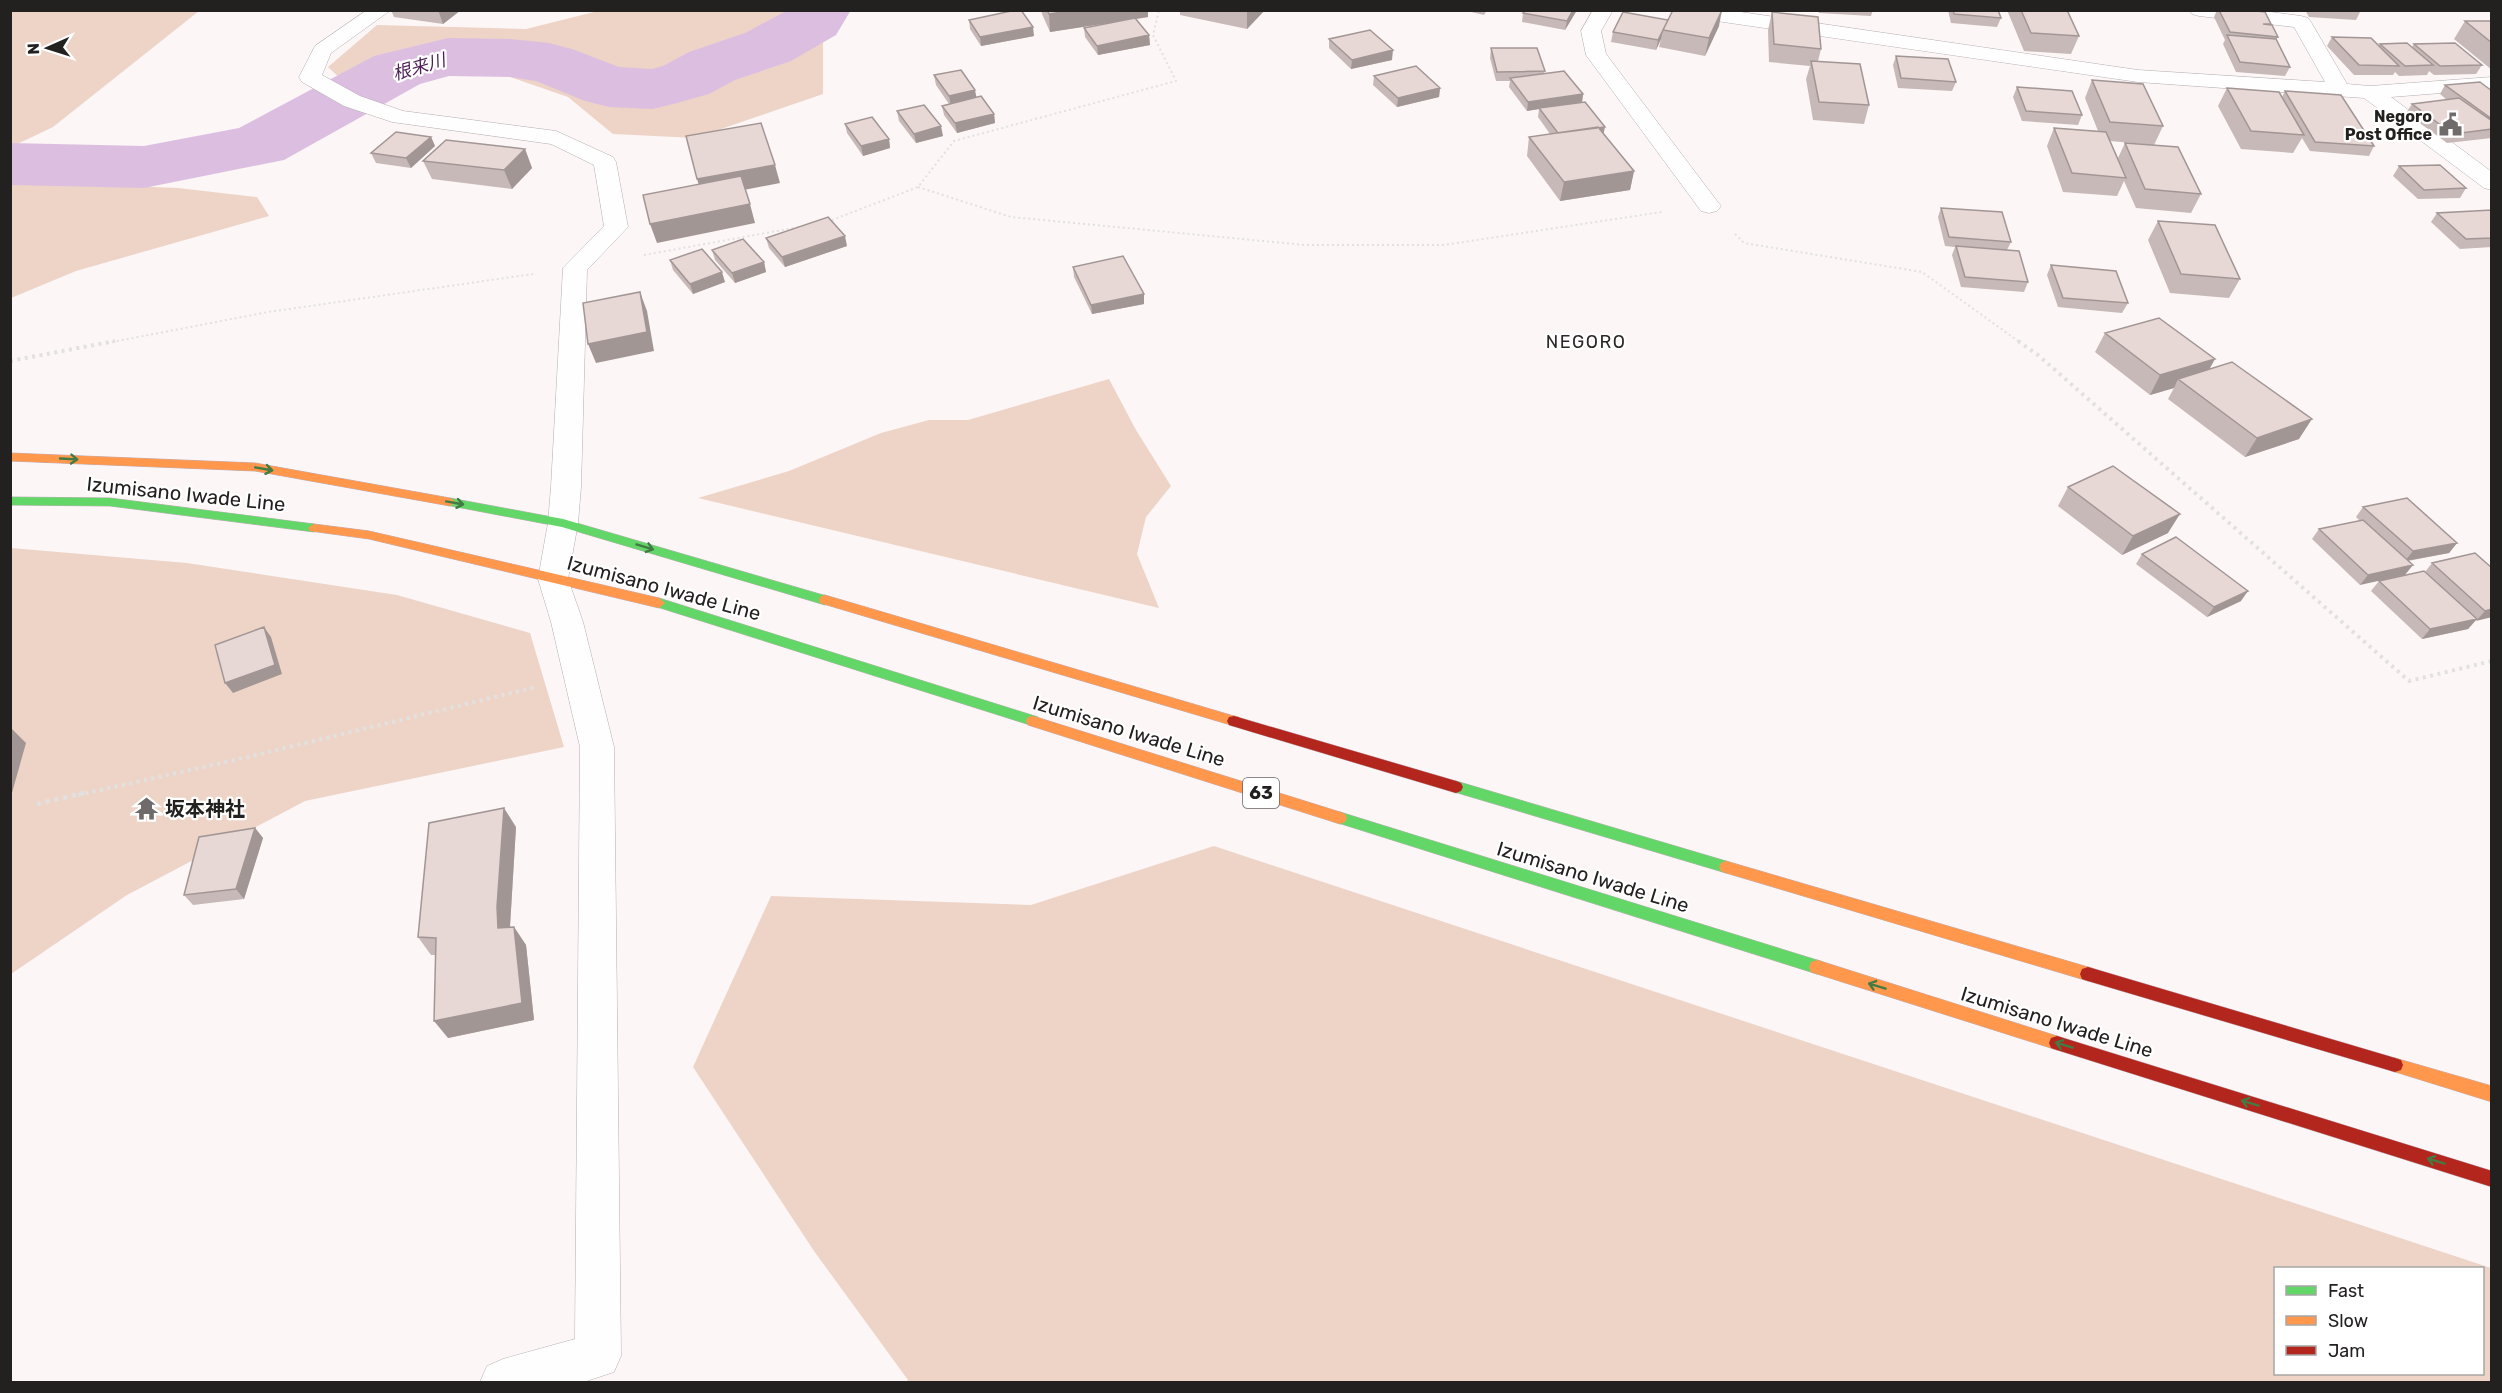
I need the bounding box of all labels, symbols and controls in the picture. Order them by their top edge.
north arrow [18,18,78,78]
text: N [24,43,43,55]
water label: 根来川 [390,48,450,85]
place label: Negoro Post Office [2345,107,2432,144]
public building icon: Negoro Post Office [2437,112,2463,138]
district label: NEGORO [1546,331,1626,353]
one-way arrow [58,453,78,464]
one-way arrow [253,463,273,474]
street label: Izumisano Iwade Line [85,472,287,516]
one-way arrow [445,498,465,509]
one-way arrow [635,542,654,553]
street label: Izumisano Iwade Line [564,551,764,625]
street label: Izumisano Iwade Line [1030,690,1228,772]
road number: 63 [1243,778,1279,808]
temple icon: 坂本神社 [134,796,160,822]
place label: 坂本神社 [165,797,245,821]
street label: Izumisano Iwade Line [1494,836,1692,918]
one-way arrow [1868,980,1887,991]
street label: Izumisano Iwade Line [1958,981,2156,1063]
one-way arrow [2055,1039,2074,1050]
one-way arrow [2241,1097,2260,1108]
one-way arrow [2427,1155,2446,1166]
legend [2274,1267,2484,1375]
text: Fast [2328,1280,2364,1302]
text: Slow [2328,1310,2368,1332]
text: Jam [2328,1340,2365,1362]

